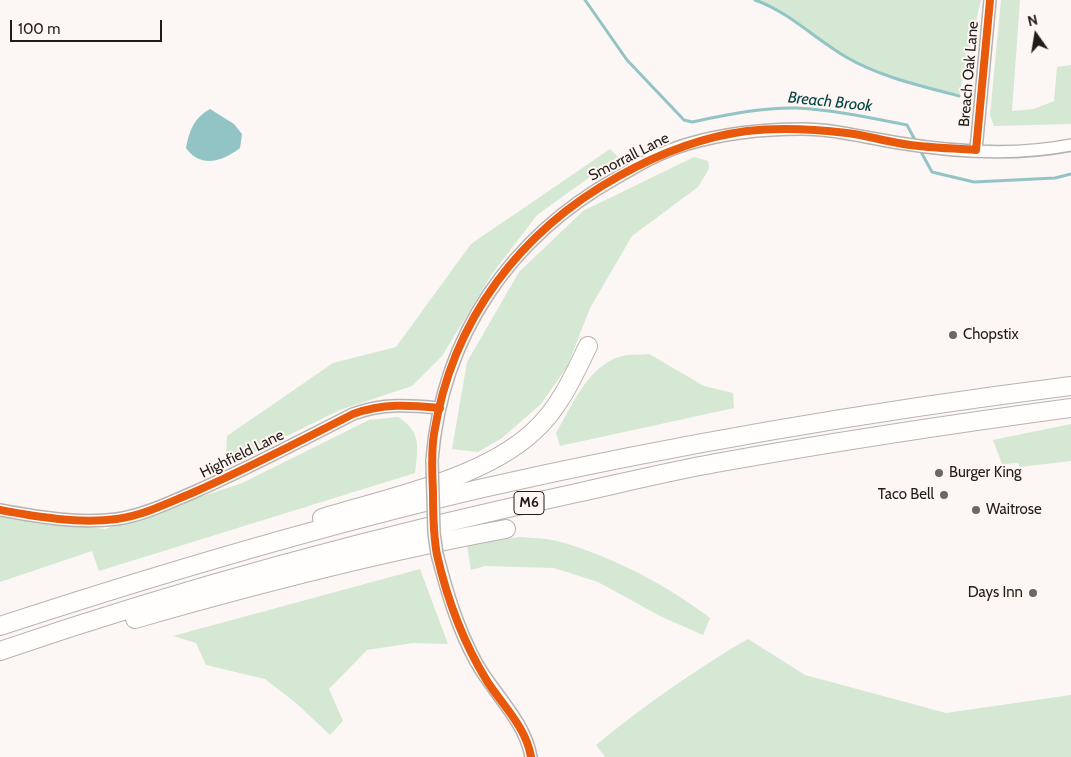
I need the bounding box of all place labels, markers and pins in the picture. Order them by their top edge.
place label: Chopstix [963,326,1019,344]
marker: Chopstix [947,329,959,341]
place label: Burger King [949,464,1022,482]
marker: Burger King [933,467,945,479]
place label: Taco Bell [878,486,934,504]
marker: Taco Bell [938,489,950,501]
place label: Waitrose [986,501,1042,519]
marker: Waitrose [970,504,982,516]
place label: Days Inn [968,584,1023,602]
marker: Days Inn [1027,587,1039,599]

